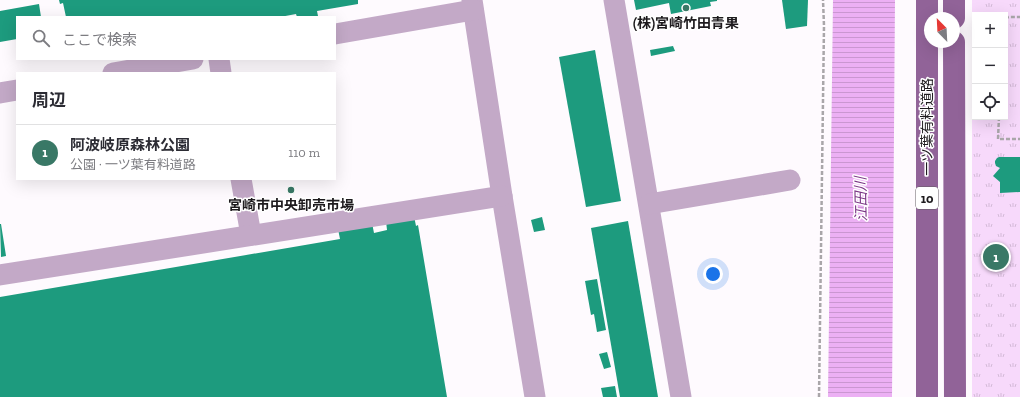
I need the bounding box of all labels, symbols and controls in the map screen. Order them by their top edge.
marker: (株)宮崎竹田青果 [681,3,691,13]
north arrow [924,12,960,48]
map controls [972,12,1008,120]
button: + [972,12,1008,48]
place label: (株)宮崎竹田青果 [633,15,739,32]
search box [16,16,336,60]
icon: search [30,27,52,49]
text: ここで検索 [62,31,137,49]
button: − [972,48,1008,84]
street label: 一ツ葉有料道路 [919,78,936,176]
button: locate [972,84,1008,120]
text: 周辺 [32,90,66,110]
text: 阿波岐原森林公園 [70,136,190,154]
text: 1 [42,145,48,160]
text: 110 m [288,145,320,160]
text: 公園 · 一ツ葉有料道路 [70,157,196,172]
water label: 江田川 [852,174,870,222]
marker: 宮崎市中央卸売市場 [286,185,296,195]
road number: 10 [916,187,938,209]
place label: 宮崎市中央卸売市場 [228,197,354,214]
pin: 1 [983,242,1009,272]
your location [703,264,723,284]

